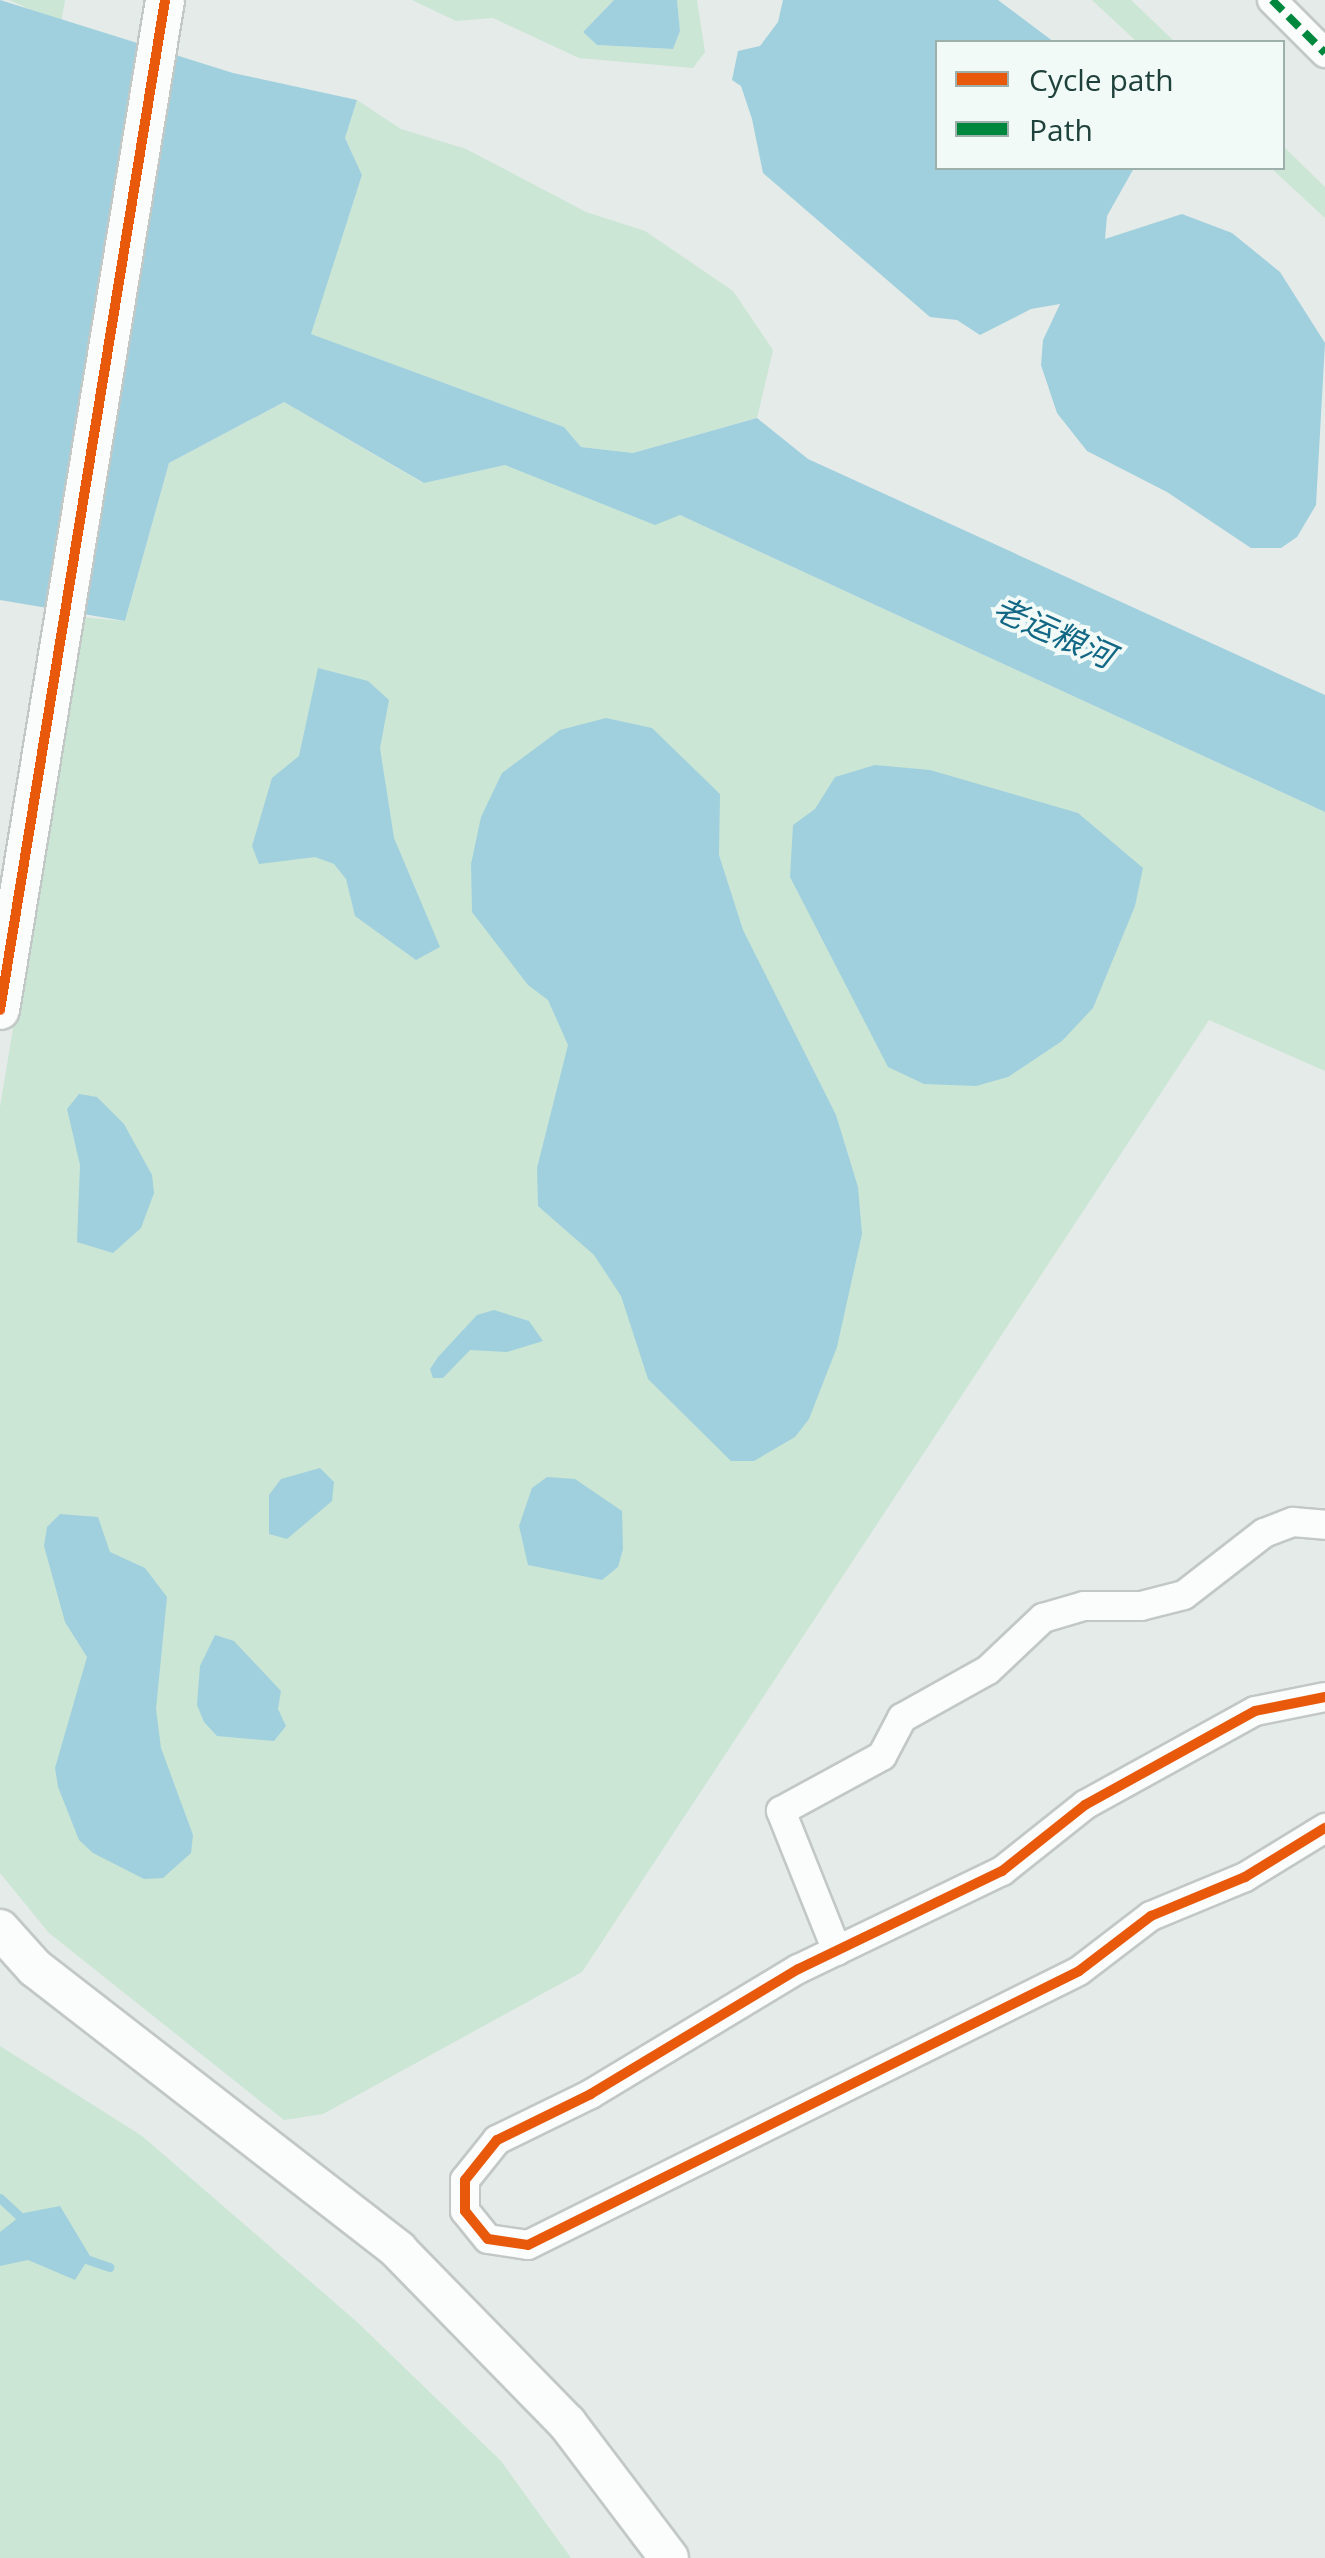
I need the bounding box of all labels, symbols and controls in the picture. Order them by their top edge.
legend [935,40,1285,170]
text: Cycle path [1029,59,1174,100]
text: Path [1029,109,1093,150]
water label: 老运粮河 [988,588,1120,676]

